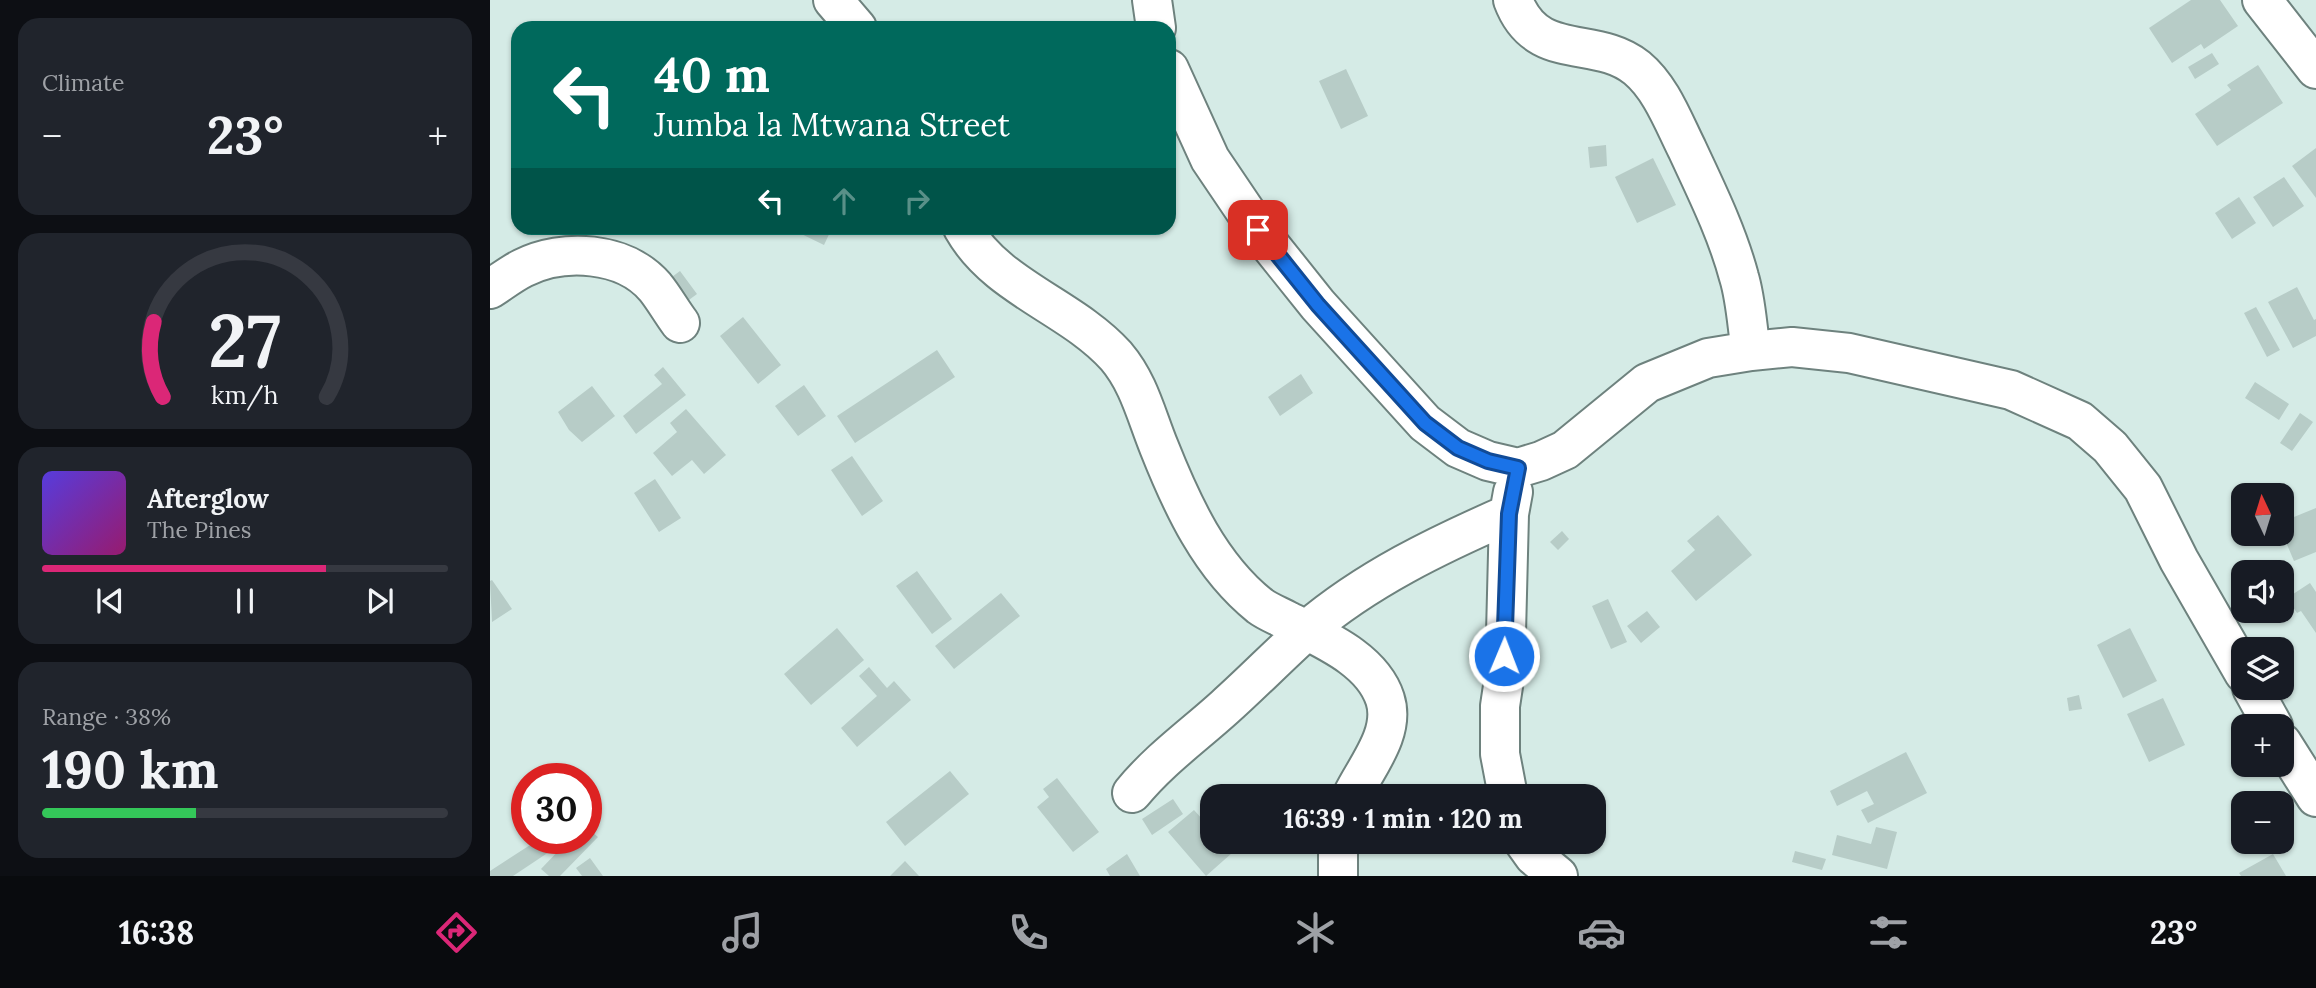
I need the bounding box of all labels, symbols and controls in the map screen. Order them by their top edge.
text: 40 m [654,43,770,105]
icon: left [539,49,630,140]
text: Climate [42,68,124,97]
text: 23° [207,102,283,168]
text: Jumba la Mtwana Street [654,104,1010,145]
text: − [42,112,62,160]
text: + [428,112,448,160]
icon: left [752,182,790,220]
icon: ahead [825,182,863,220]
icon: right [898,182,936,220]
pin [1228,200,1288,260]
icon: arrive [1239,211,1277,249]
text: 27 [209,294,281,387]
text: km/h [211,379,279,411]
text: Afterglow [147,482,269,515]
north arrow [2231,483,2294,546]
map controls [2231,483,2294,854]
text: The Pines [147,515,252,544]
button: sound [2231,560,2294,623]
icon: previous [91,582,129,620]
icon: pause [226,582,264,620]
icon: next [361,582,399,620]
position arrow [1467,619,1541,693]
button: layers [2231,637,2294,700]
text: Range · 38% [42,702,171,731]
button: + [2231,714,2294,777]
text: 190 km [42,736,219,802]
speed limit sign: 30 [511,763,602,854]
button: − [2231,791,2294,854]
text: 16:39 · 1 min · 120 m [1284,802,1522,835]
icon: directions [432,908,481,957]
icon: music [718,908,767,957]
icon: phone [1004,908,1053,957]
icon: climate [1291,908,1340,957]
icon: car [1577,908,1626,957]
icon: filters [1864,908,1913,957]
text: 16:38 [119,912,194,953]
text: 23° [2150,912,2197,953]

